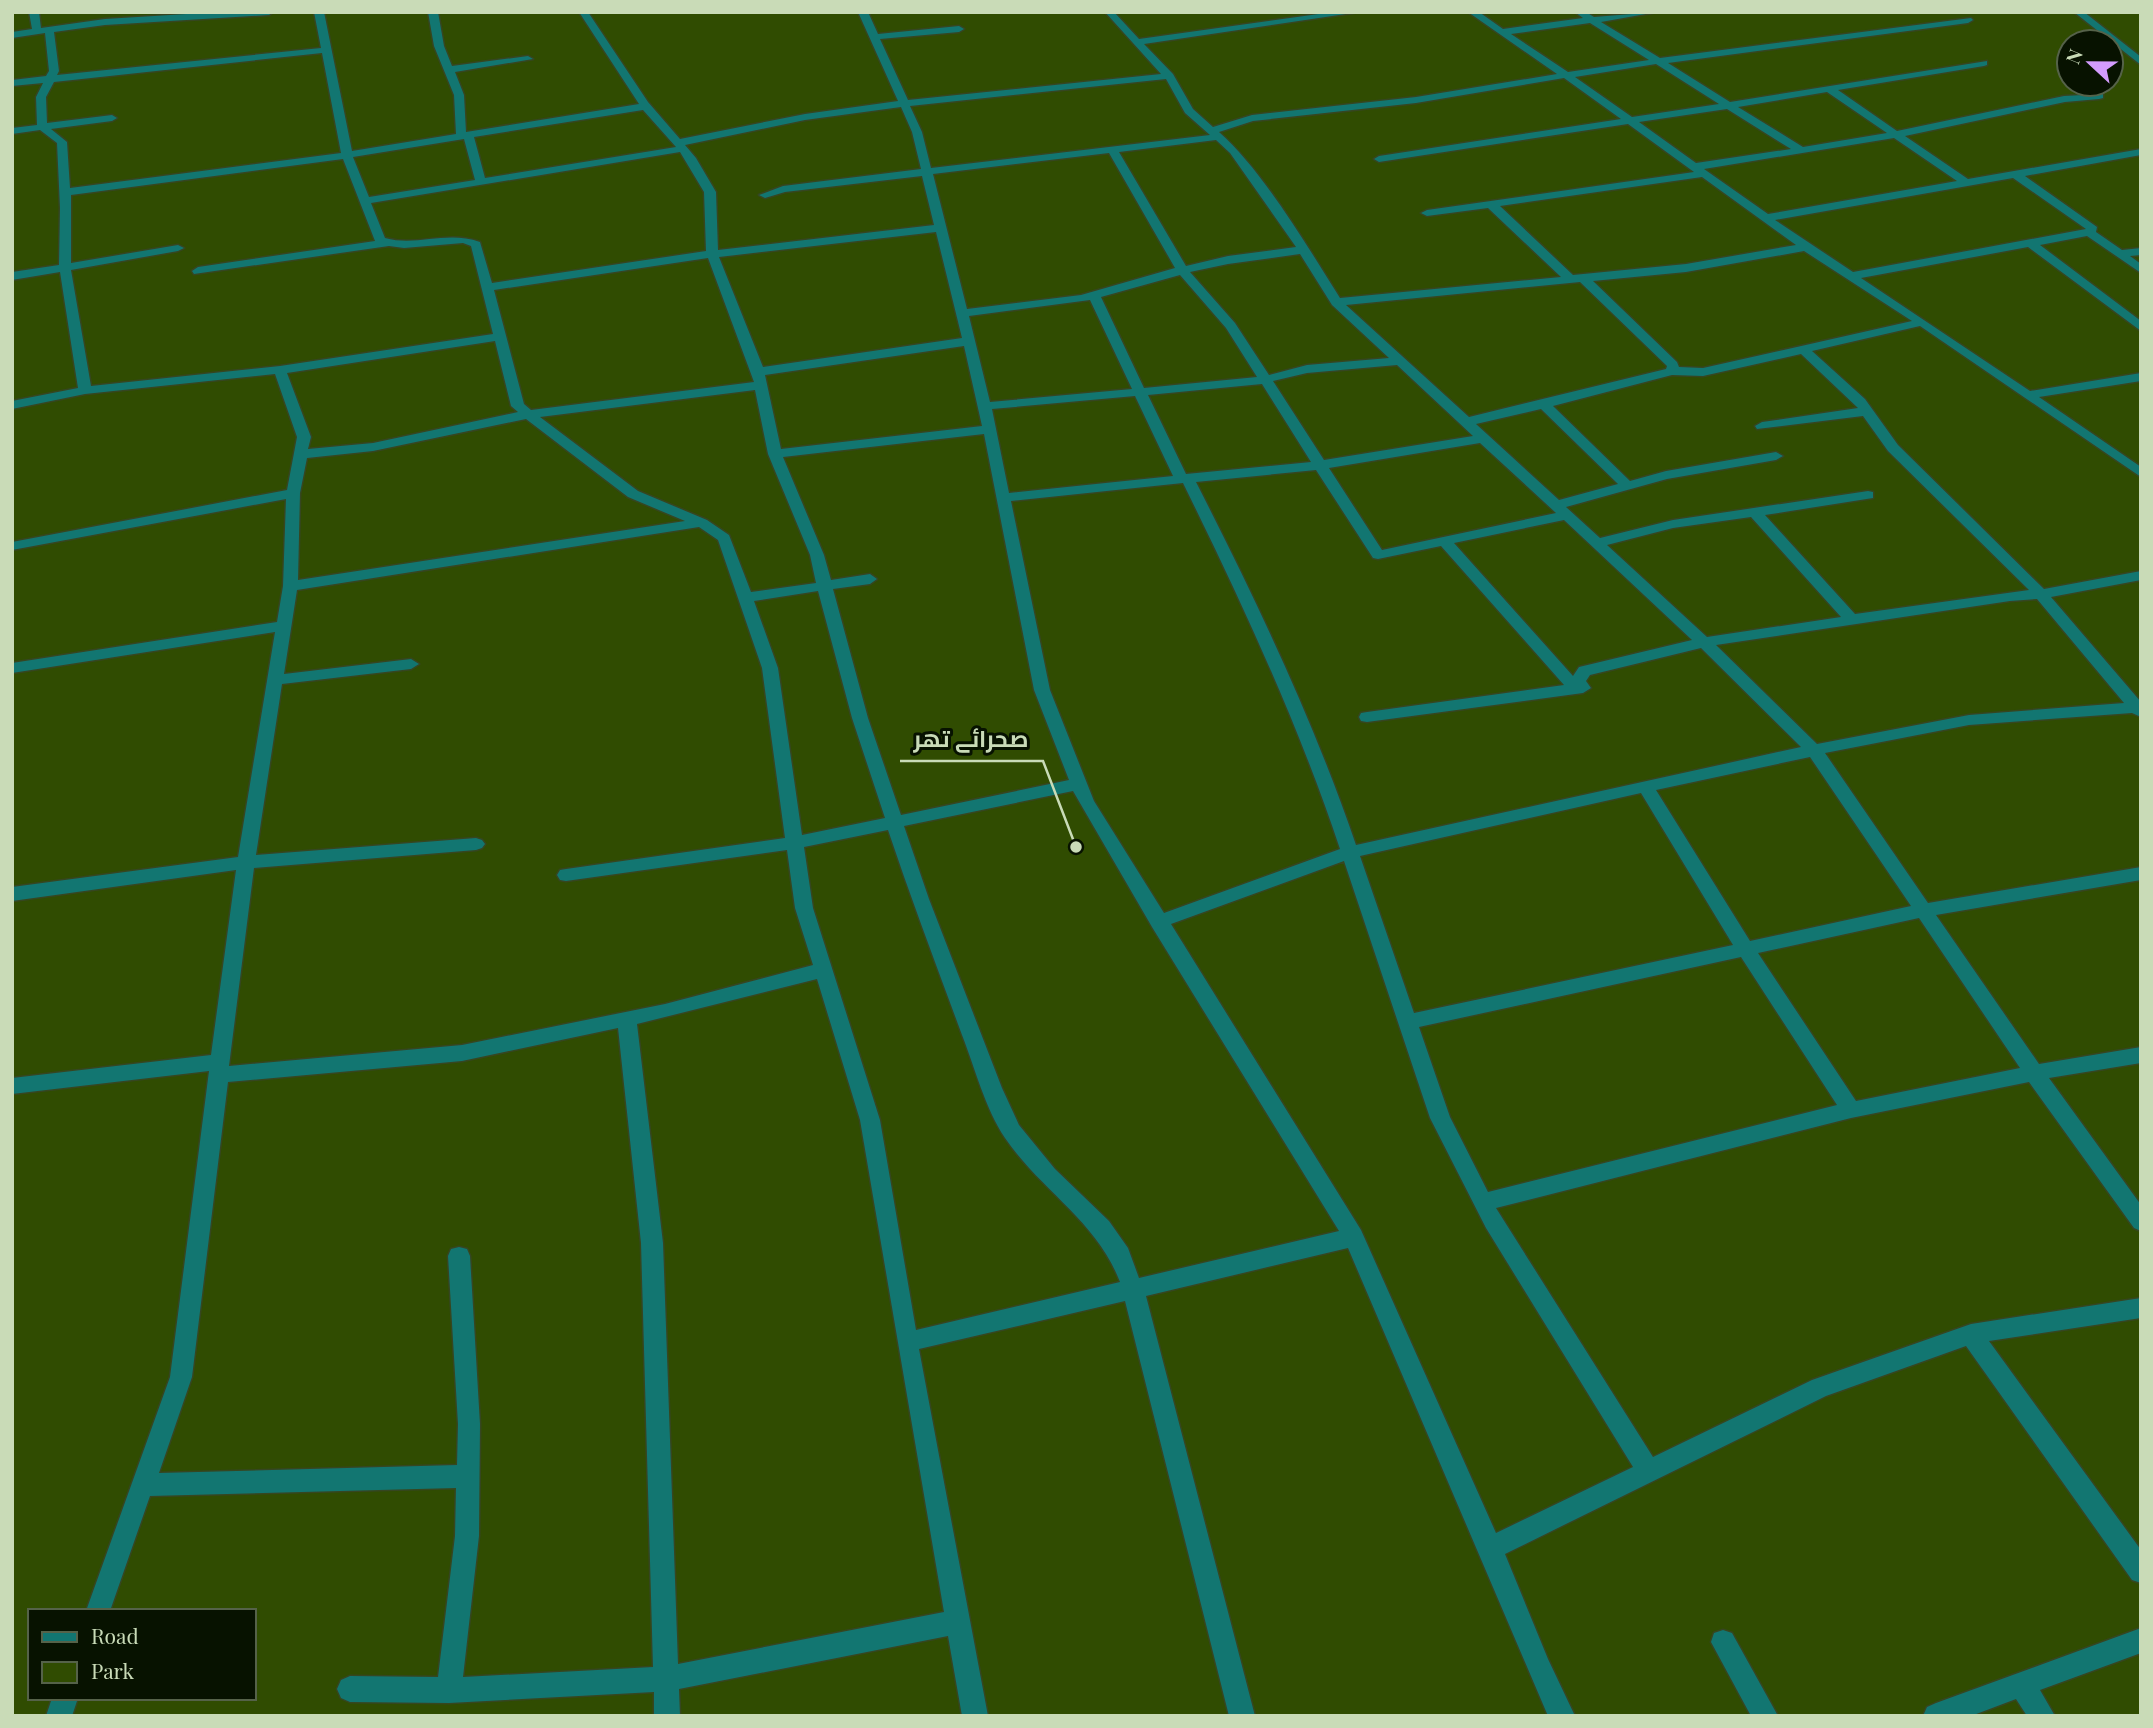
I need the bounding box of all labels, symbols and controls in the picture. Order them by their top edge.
north arrow [2055,28,2125,98]
text: N [2059,45,2088,67]
callout: صحرائے تھر [900,717,1043,761]
text: صحرائے تھر [913,722,1028,753]
legend [28,1609,256,1700]
text: Road [91,1621,139,1649]
text: Park [91,1656,135,1684]

